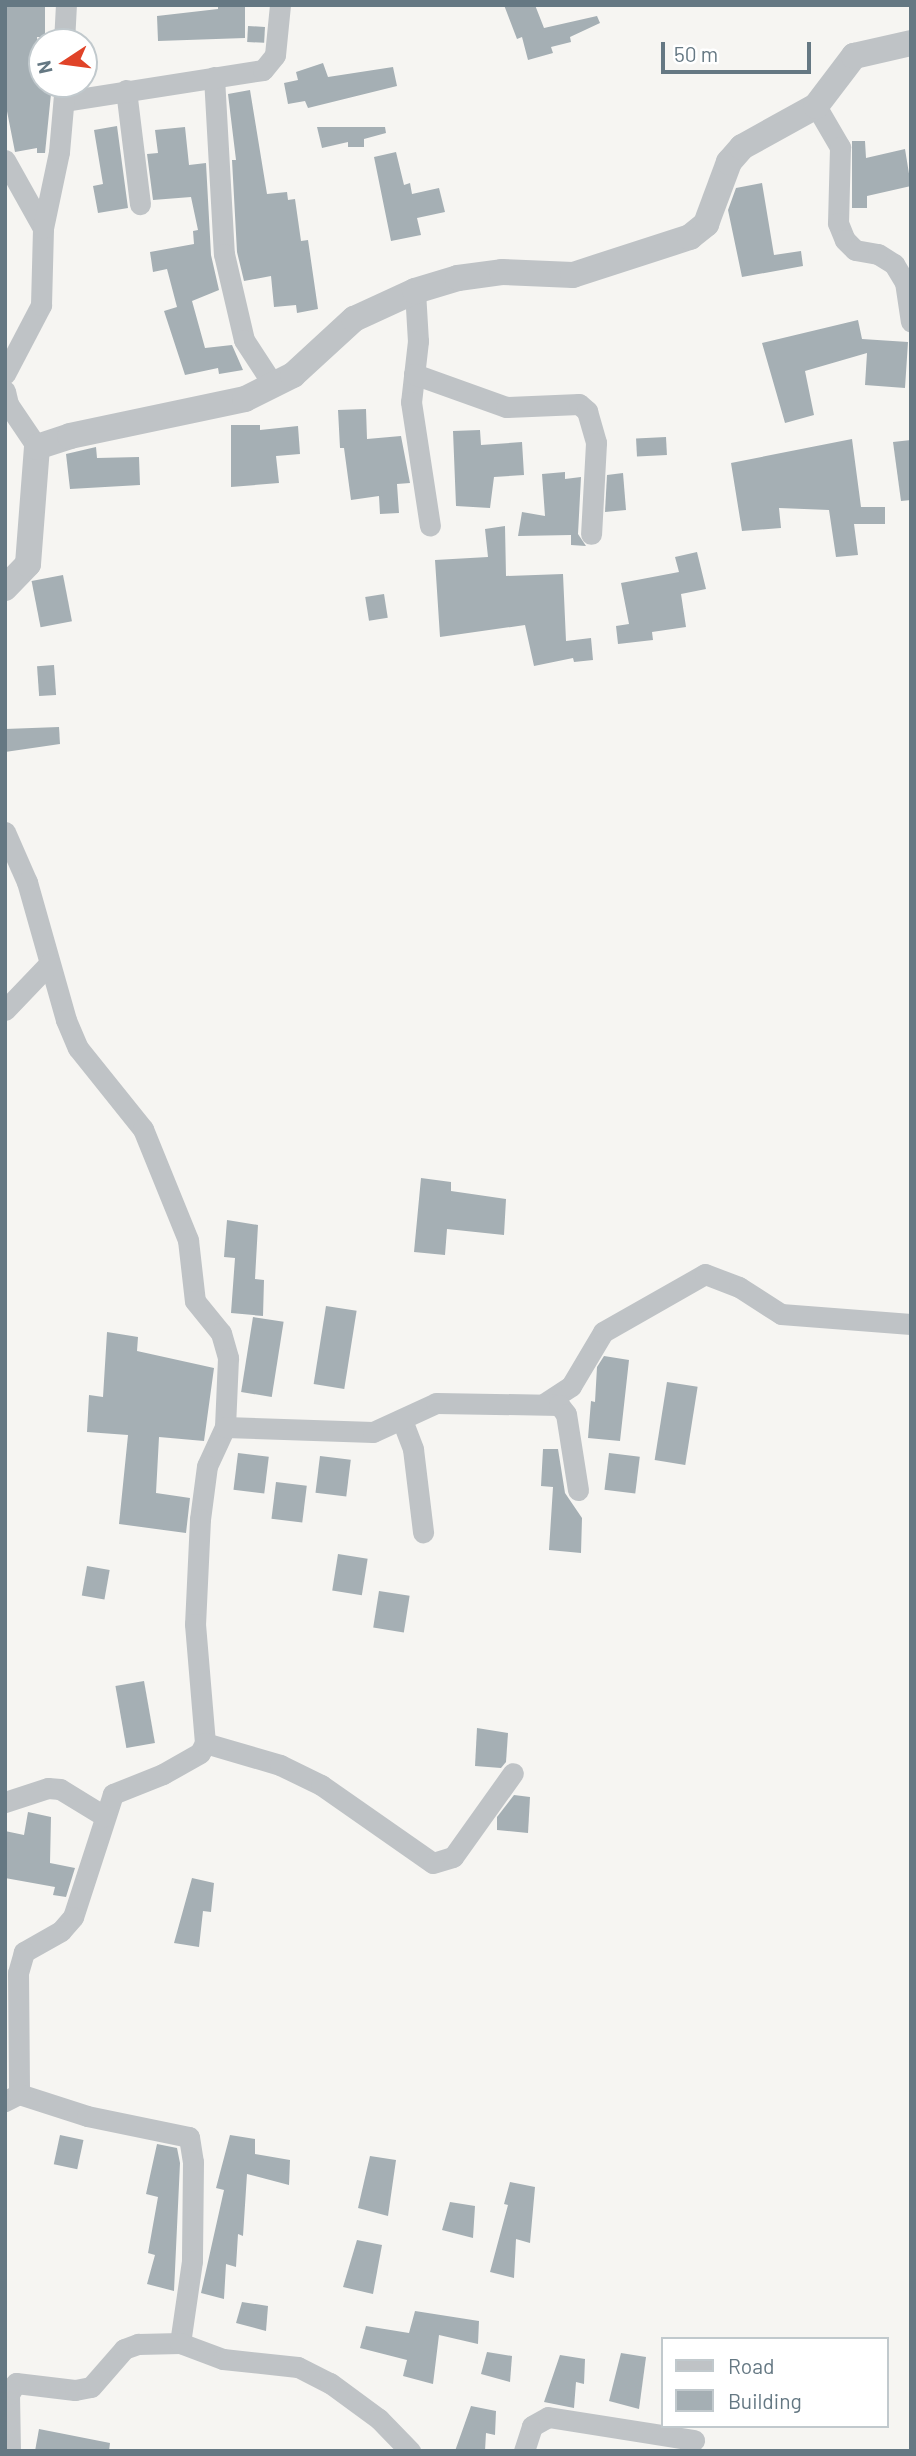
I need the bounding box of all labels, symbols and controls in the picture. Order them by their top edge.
north arrow [28,28,98,98]
scale bar [664,28,814,72]
text: 50 m [674,41,718,66]
text: N [31,59,57,76]
legend [660,2337,888,2428]
text: Road [728,2353,774,2378]
text: Building [728,2388,802,2413]

